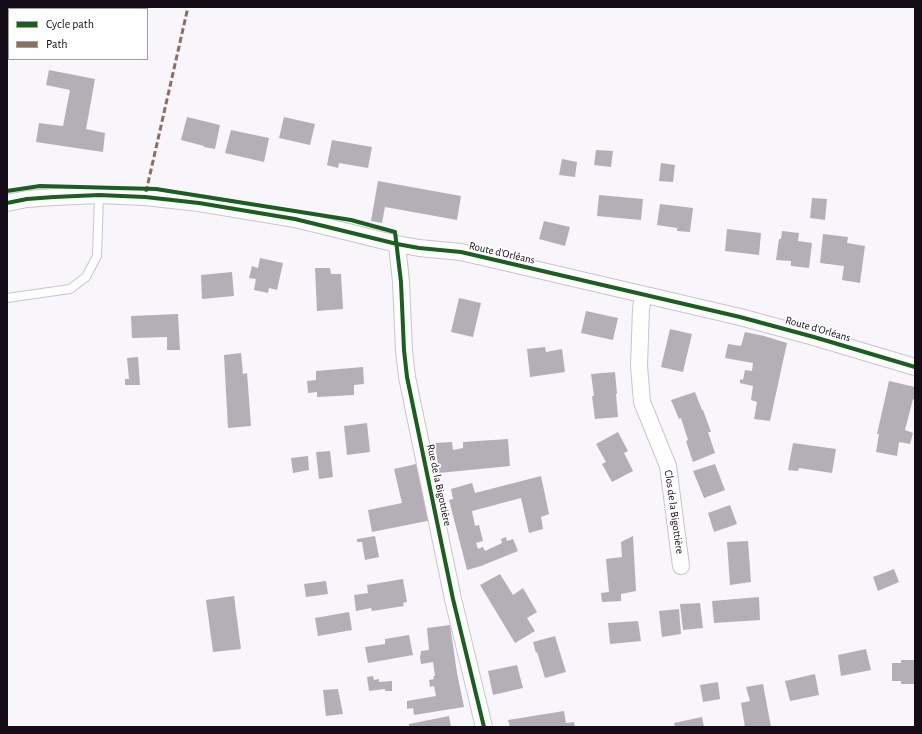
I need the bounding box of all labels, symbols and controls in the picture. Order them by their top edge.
legend [8,8,148,60]
text: Cycle path [46,18,94,30]
text: Path [46,38,68,50]
street label: Route d'Orléans [468,239,536,267]
street label: Route d'Orléans [784,313,852,345]
street label: Rue de la Bigottière [424,443,454,527]
street label: Clos de la Bigottière [662,469,686,555]

